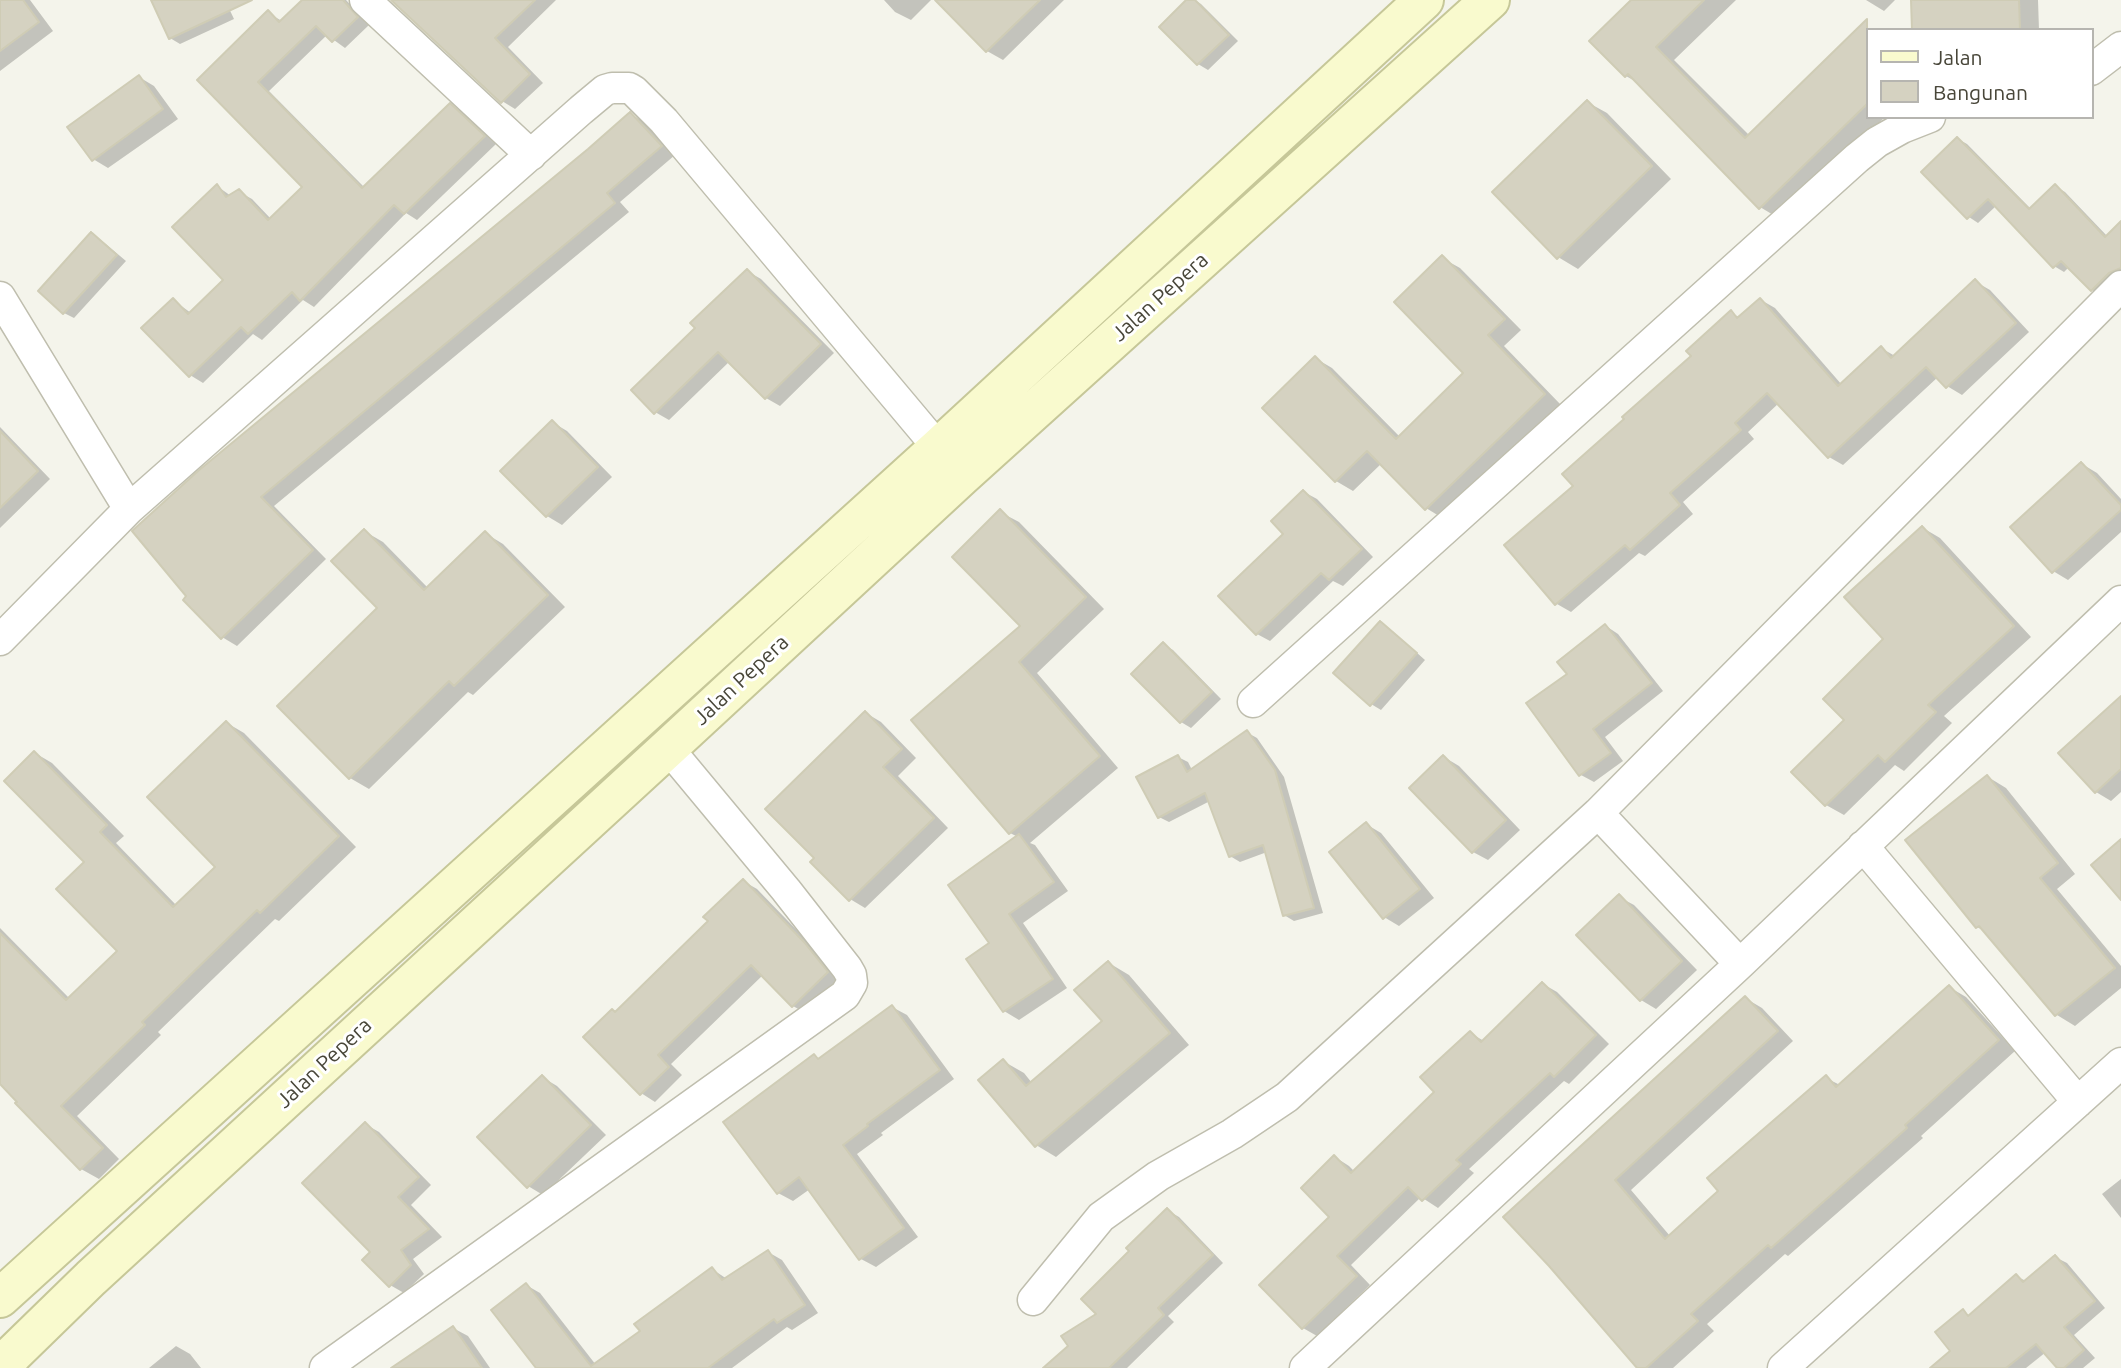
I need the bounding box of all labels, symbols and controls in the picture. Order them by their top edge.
legend [1866,28,2093,119]
text: Jalan [1933,45,1982,69]
text: Bangunan [1933,80,2028,104]
street label: Jalan Pepera [1107,247,1213,347]
street label: Jalan Pepera [688,630,794,730]
street label: Jalan Pepera [271,1013,377,1113]

